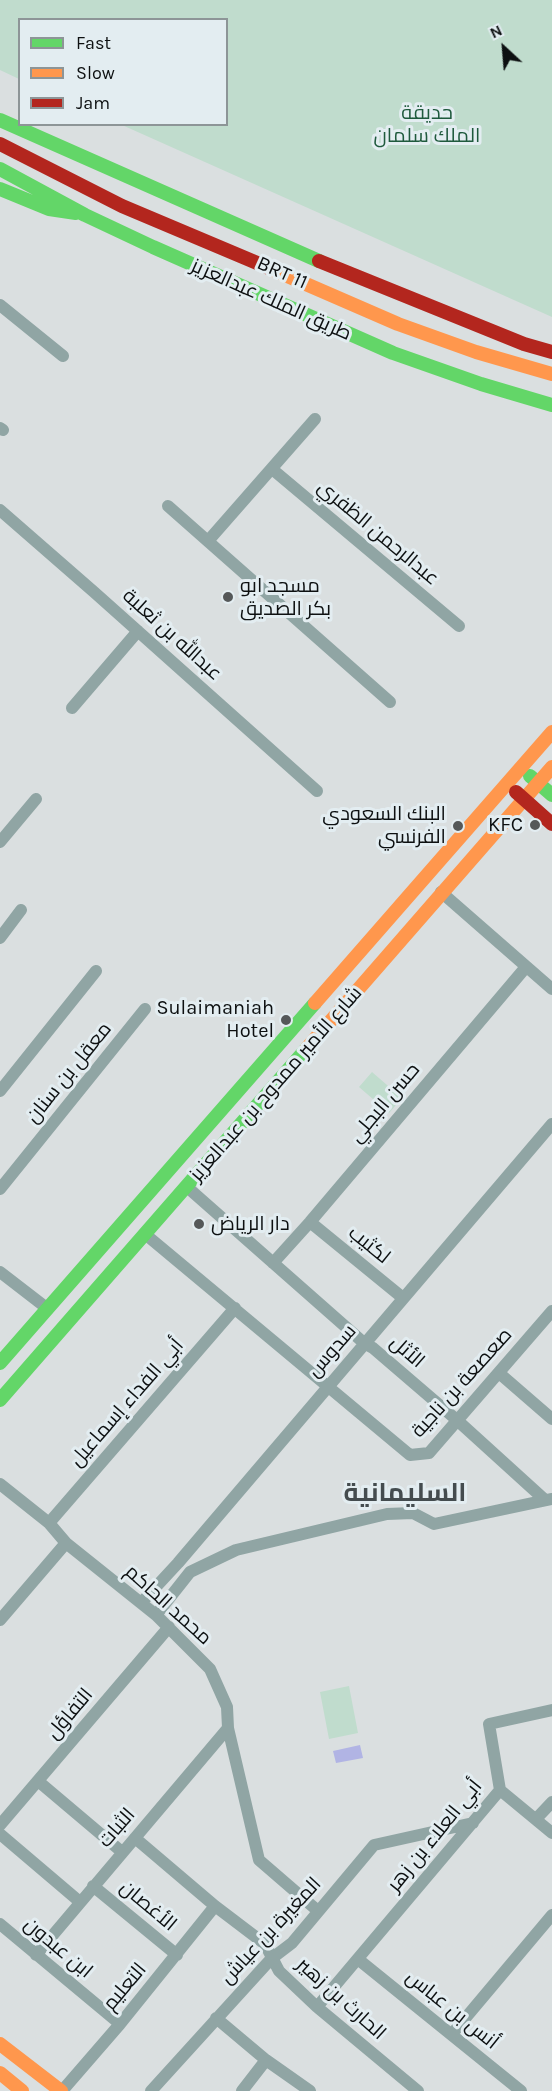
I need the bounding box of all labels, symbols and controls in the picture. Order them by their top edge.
legend [18,18,228,126]
north arrow [474,18,534,78]
text: N [487,20,505,42]
text: Fast [76,32,111,54]
text: Slow [76,62,115,84]
text: Jam [76,92,110,114]
park label: حديقة الملك سلمان [373,101,481,148]
street label: BRT 11 [253,251,311,295]
street label: طريق الملك عبدالعزيز [187,254,355,346]
street label: عبدالرحمن الظفري [312,475,444,591]
place label: مسجد ابو بكر الصديق [240,574,331,621]
street label: عبدالله بن ثعلبة [117,584,227,686]
marker: مسجد ابو بكر الصديق [221,590,235,604]
place label: البنك السعودي الفرنسي [322,802,446,849]
place label: KFC [488,813,523,837]
marker: KFC [528,818,542,832]
marker: البنك السعودي الفرنسي [451,819,465,833]
street label: شارع الأمير ممدوح بن عبدالعزيز [185,982,367,1186]
place label: Sulaimaniah Hotel [156,996,274,1043]
marker: Sulaimaniah Hotel [279,1013,293,1027]
street label: معقل بن سنان [21,1018,117,1128]
street label: حسن البجلي [345,1058,425,1148]
place label: دار الرياض [211,1212,290,1236]
marker: دار الرياض [192,1217,206,1231]
street label: لكثيب [343,1221,395,1269]
street label: سدوس [302,1320,362,1382]
street label: صعصعة بن ناجية [407,1323,517,1443]
street label: الأثل [385,1331,429,1373]
street label: أبي الفداء إسماعيل [65,1334,189,1472]
district label: السليمانية [344,1478,466,1510]
street label: محمد الحاكم [120,1560,216,1650]
street label: التفاؤل [42,1683,98,1745]
street label: أبي العلاء بن زهر [383,1775,487,1897]
street label: الثبات [93,1803,141,1853]
street label: المغيرة بن عياش [215,1873,327,1989]
street label: الأغصان [115,1875,181,1937]
street label: ابن عبدون [19,1912,97,1984]
street label: الحارث بن زهير [291,1953,391,2045]
street label: التعليم [98,1958,152,2016]
street label: أنس بن عباس [401,1965,503,2055]

